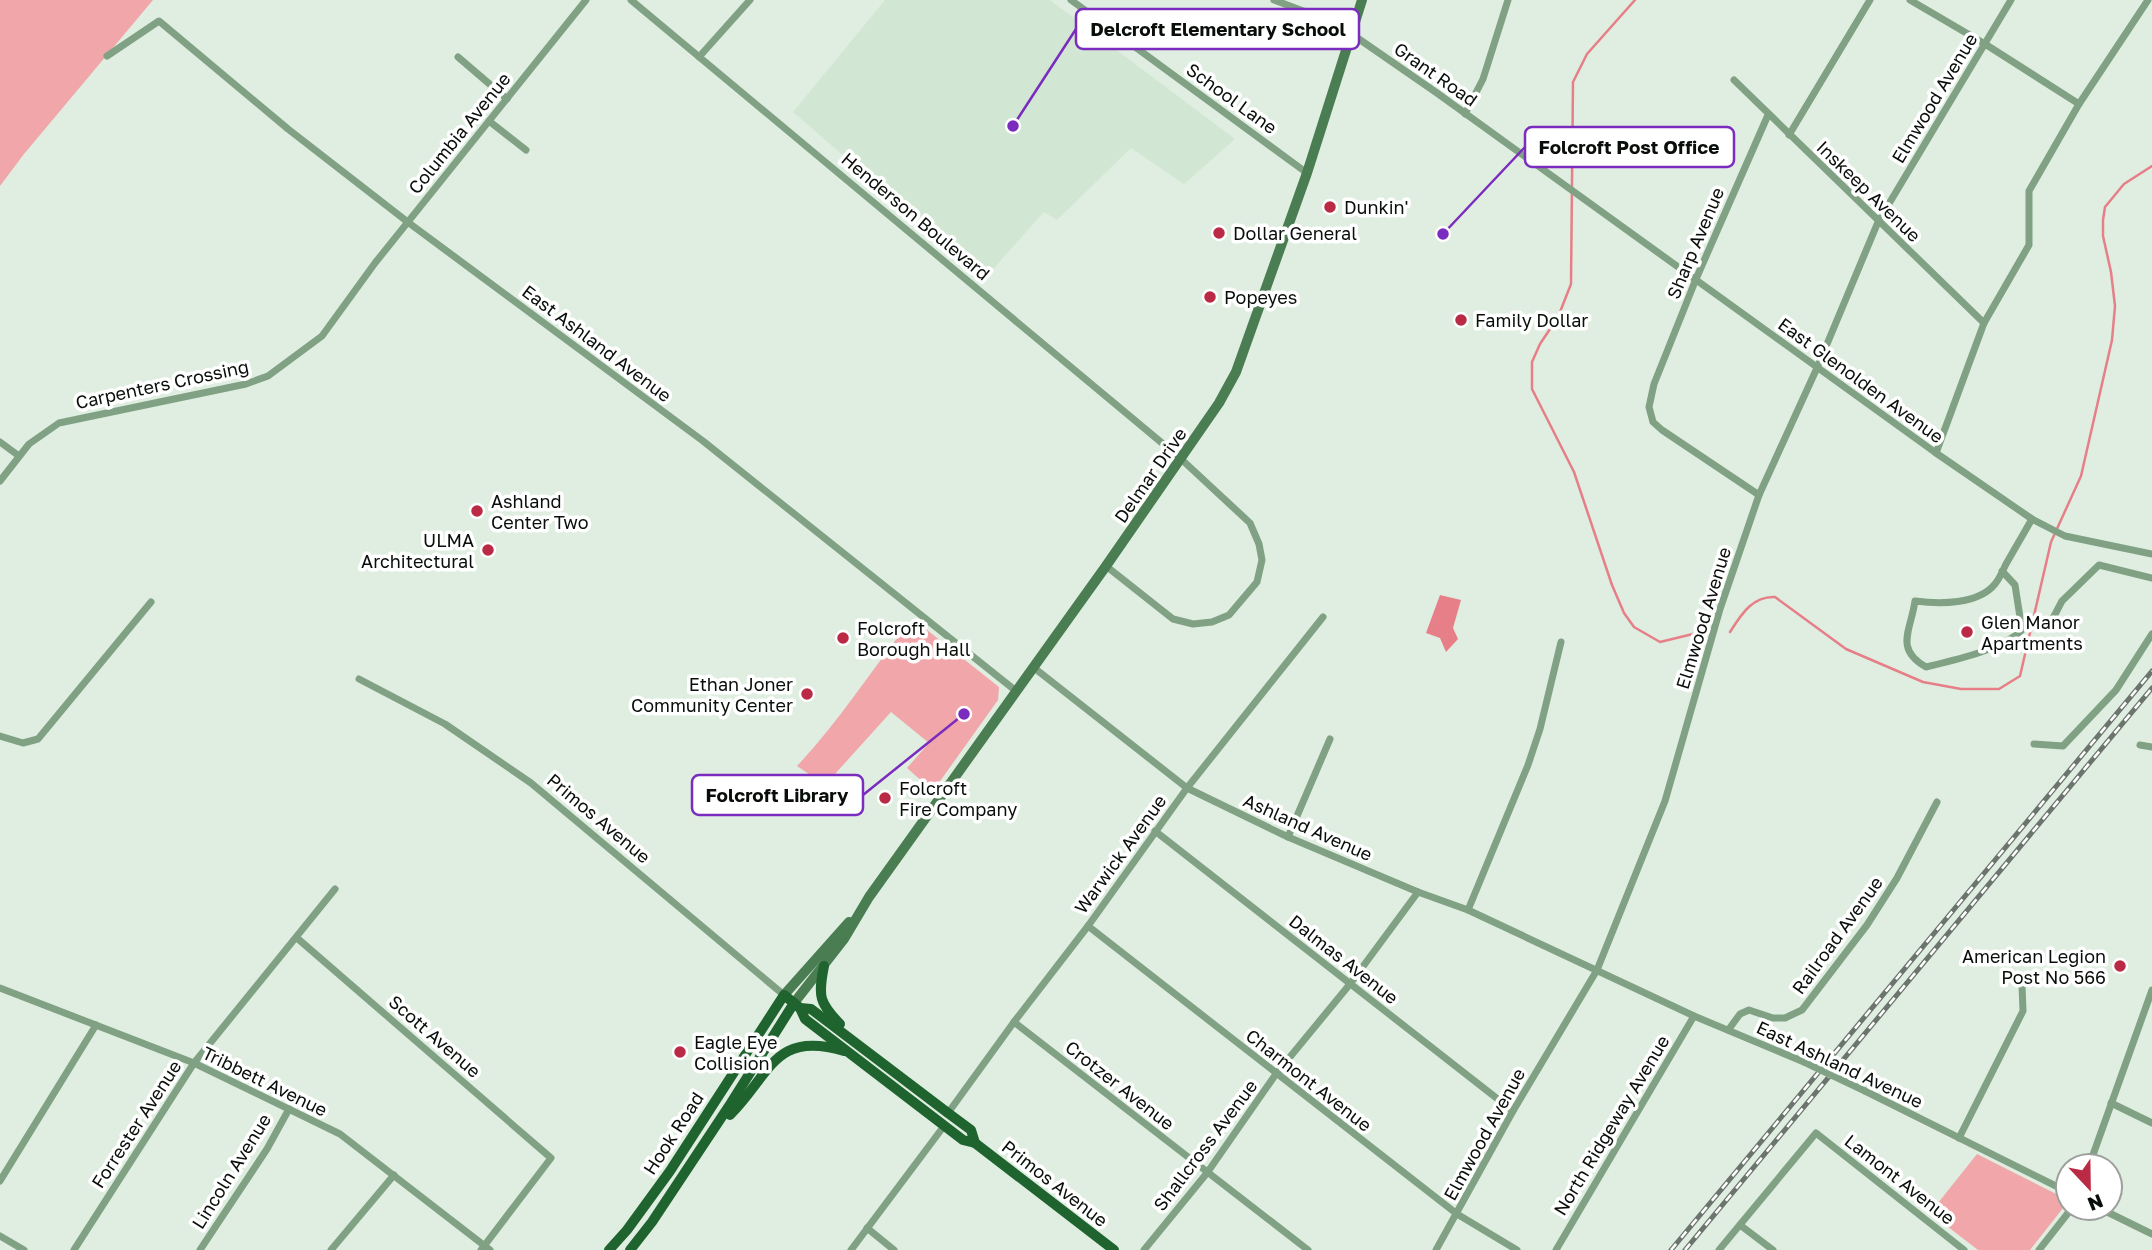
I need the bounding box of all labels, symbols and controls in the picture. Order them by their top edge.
callout: Delcroft Elementary School [1076,9,1359,49]
text: Delcroft Elementary School [1090,17,1346,40]
street label: Elmwood Avenue [1887,29,1981,167]
street label: Grant Road [1390,37,1482,111]
street label: School Lane [1182,58,1282,138]
street label: Columbia Avenue [403,68,515,198]
callout: Folcroft Post Office [1525,127,1734,167]
text: Folcroft Post Office [1539,135,1719,158]
street label: Inskeep Avenue [1812,136,1926,246]
street label: Henderson Boulevard [837,148,995,284]
street label: Sharp Avenue [1662,184,1728,302]
place label: Dunkin' [1344,196,1408,218]
marker: Dunkin' [1322,199,1338,215]
place label: Dollar General [1233,222,1357,244]
marker: Dollar General [1211,225,1227,241]
street label: East Ashland Avenue [518,280,676,406]
place label: Popeyes [1224,286,1297,308]
marker: Popeyes [1202,289,1218,305]
place label: Family Dollar [1475,309,1588,331]
marker: Family Dollar [1453,312,1469,328]
street label: East Glenolden Avenue [1774,313,1948,447]
street label: Carpenters Crossing [73,355,251,413]
street label: Delmar Drive [1109,423,1191,527]
place label: Ashland Center Two [491,490,588,533]
marker: Ashland Center Two [469,503,485,519]
place label: ULMA Architectural [361,529,474,572]
marker: ULMA Architectural [480,542,496,558]
street label: Elmwood Avenue [1671,544,1735,692]
place label: Glen Manor Apartments [1981,611,2083,654]
place label: Folcroft Borough Hall [857,617,971,660]
marker: Glen Manor Apartments [1959,624,1975,640]
marker: Folcroft Borough Hall [835,630,851,646]
place label: Ethan Joner Community Center [631,673,793,716]
marker: Ethan Joner Community Center [799,686,815,702]
street label: Primos Avenue [543,768,655,868]
callout: Folcroft Library [692,775,863,815]
place label: Folcroft Fire Company [899,777,1017,820]
text: Folcroft Library [706,783,849,806]
street label: Ashland Avenue [1240,789,1376,865]
marker: Folcroft Fire Company [877,790,893,806]
street label: Warwick Avenue [1070,790,1170,918]
street label: Railroad Avenue [1787,872,1887,998]
street label: Dalmas Avenue [1285,910,1403,1008]
place label: American Legion Post No 566 [1962,945,2106,988]
marker: American Legion Post No 566 [2112,958,2128,974]
street label: Scott Avenue [385,990,485,1082]
street label: East Ashland Avenue [1753,1016,1927,1112]
street label: Charmont Avenue [1242,1024,1376,1136]
place label: Eagle Eye Collision [694,1031,778,1074]
street label: North Ridgeway Avenue [1548,1031,1674,1219]
street label: Crotzer Avenue [1061,1036,1179,1134]
street label: Tribbett Avenue [199,1041,331,1121]
marker: Eagle Eye Collision [672,1044,688,1060]
street label: Forrester Avenue [87,1056,185,1192]
street label: Elmwood Avenue [1439,1064,1529,1204]
street label: Shallcross Avenue [1148,1075,1262,1215]
street label: Hook Road [638,1088,708,1178]
street label: Lincoln Avenue [187,1109,275,1233]
street label: Lamont Avenue [1841,1129,1959,1229]
street label: Primos Avenue [998,1135,1112,1231]
north arrow [2054,1152,2124,1222]
text: N [2085,1190,2107,1217]

